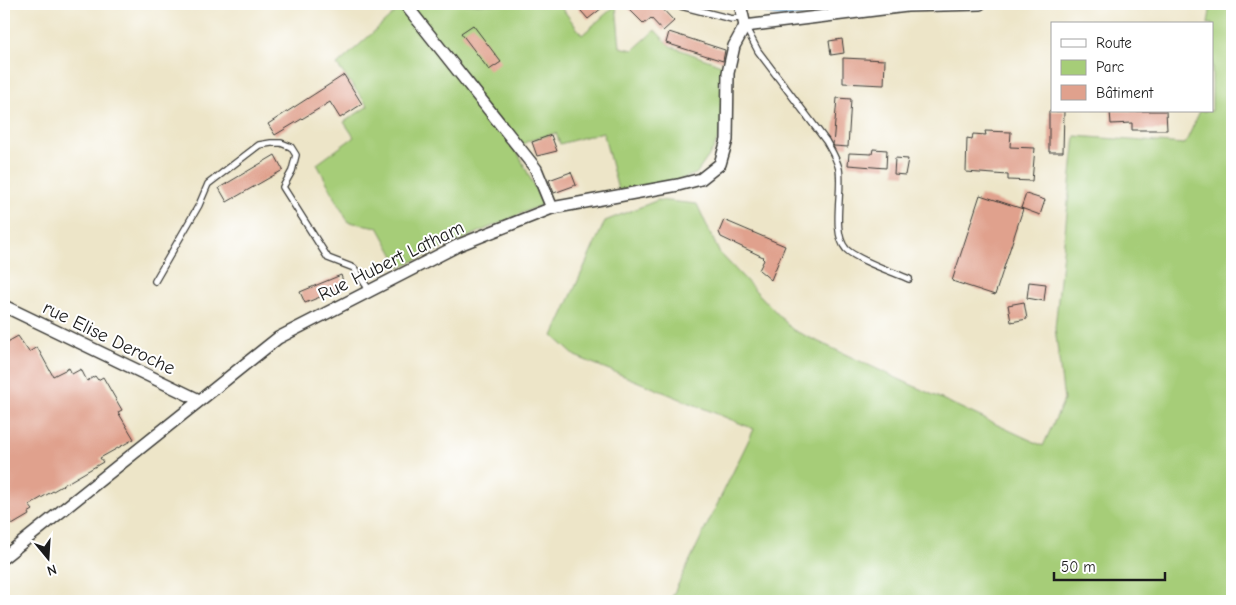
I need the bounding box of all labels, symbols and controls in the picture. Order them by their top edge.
legend [1051,22,1214,112]
text: Route [1096,34,1132,52]
text: Parc [1096,58,1124,76]
text: Bâtiment [1096,84,1154,102]
street label: Rue Hubert Latham [315,216,467,306]
street label: rue Elise Deroche [39,296,179,380]
north arrow [22,532,72,582]
scale bar [1054,550,1165,582]
text: 50 m [1061,558,1096,576]
text: N [45,560,59,579]

